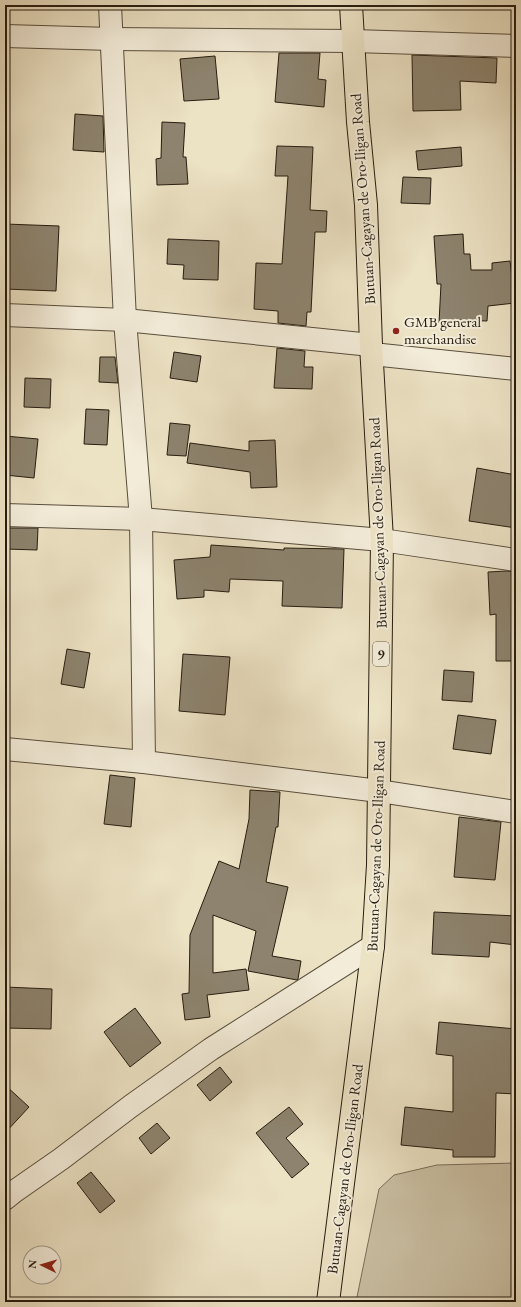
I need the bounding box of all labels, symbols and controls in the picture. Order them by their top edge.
street label: Butuan-Cagayan de Oro-Iligan Road [346,93,379,305]
place label: GMB general marchandise [404,312,481,348]
marker: GMB general marchandise [391,326,401,336]
street label: Butuan-Cagayan de Oro-Iligan Road [364,417,391,629]
road number: 9 [373,642,389,666]
street label: Butuan-Cagayan de Oro-Iligan Road [362,740,389,952]
street label: Butuan-Cagayan de Oro-Iligan Road [322,1063,367,1275]
north arrow [22,1245,62,1285]
text: N [25,1259,39,1269]

